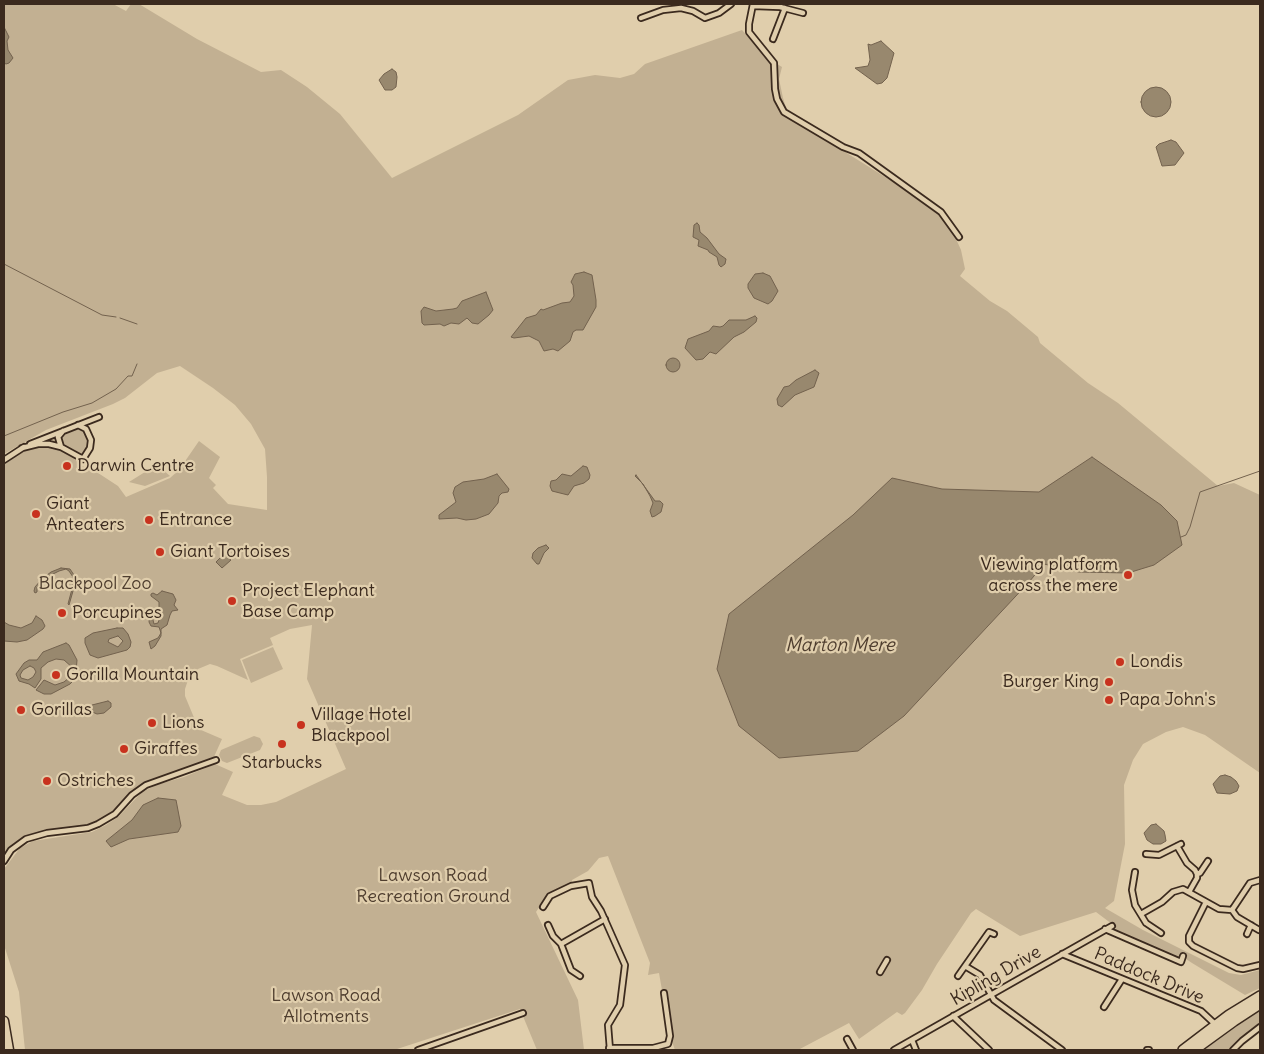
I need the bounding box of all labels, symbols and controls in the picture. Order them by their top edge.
place label: Darwin Centre [77,455,194,477]
marker: Darwin Centre [61,460,73,472]
place label: Giant Anteaters [46,493,125,536]
marker: Giant Anteaters [30,508,42,520]
place label: Entrance [159,509,232,531]
marker: Entrance [143,514,155,526]
place label: Giant Tortoises [170,541,290,563]
marker: Giant Tortoises [154,546,166,558]
place label: Viewing platform across the mere [981,554,1118,596]
marker: Viewing platform across the mere [1122,569,1134,581]
park label: Blackpool Zoo [38,573,152,595]
place label: Project Elephant Base Camp [242,580,375,622]
marker: Project Elephant Base Camp [226,595,238,607]
place label: Porcupines [72,602,162,624]
marker: Porcupines [56,607,68,619]
water label: Marton Mere [785,635,895,657]
place label: Londis [1130,651,1183,673]
marker: Londis [1114,656,1126,668]
place label: Gorilla Mountain [66,664,199,686]
marker: Gorilla Mountain [50,669,62,681]
place label: Burger King [1003,671,1099,693]
marker: Burger King [1103,676,1115,688]
place label: Papa John's [1119,689,1216,711]
marker: Papa John's [1103,694,1115,706]
place label: Gorillas [31,699,92,721]
marker: Gorillas [15,704,27,716]
place label: Village Hotel Blackpool [311,704,411,746]
place label: Lions [162,712,205,734]
marker: Lions [146,717,158,729]
marker: Village Hotel Blackpool [295,719,307,731]
place label: Giraffes [134,738,198,760]
marker: Starbucks [276,738,288,750]
marker: Giraffes [118,743,130,755]
place label: Starbucks [242,752,322,774]
place label: Ostriches [57,770,134,792]
marker: Ostriches [41,775,53,787]
park label: Lawson Road Recreation Ground [356,865,510,908]
street label: Kipling Drive [947,941,1045,1011]
street label: Paddock Drive [1091,943,1207,1009]
park label: Lawson Road Allotments [271,985,381,1028]

